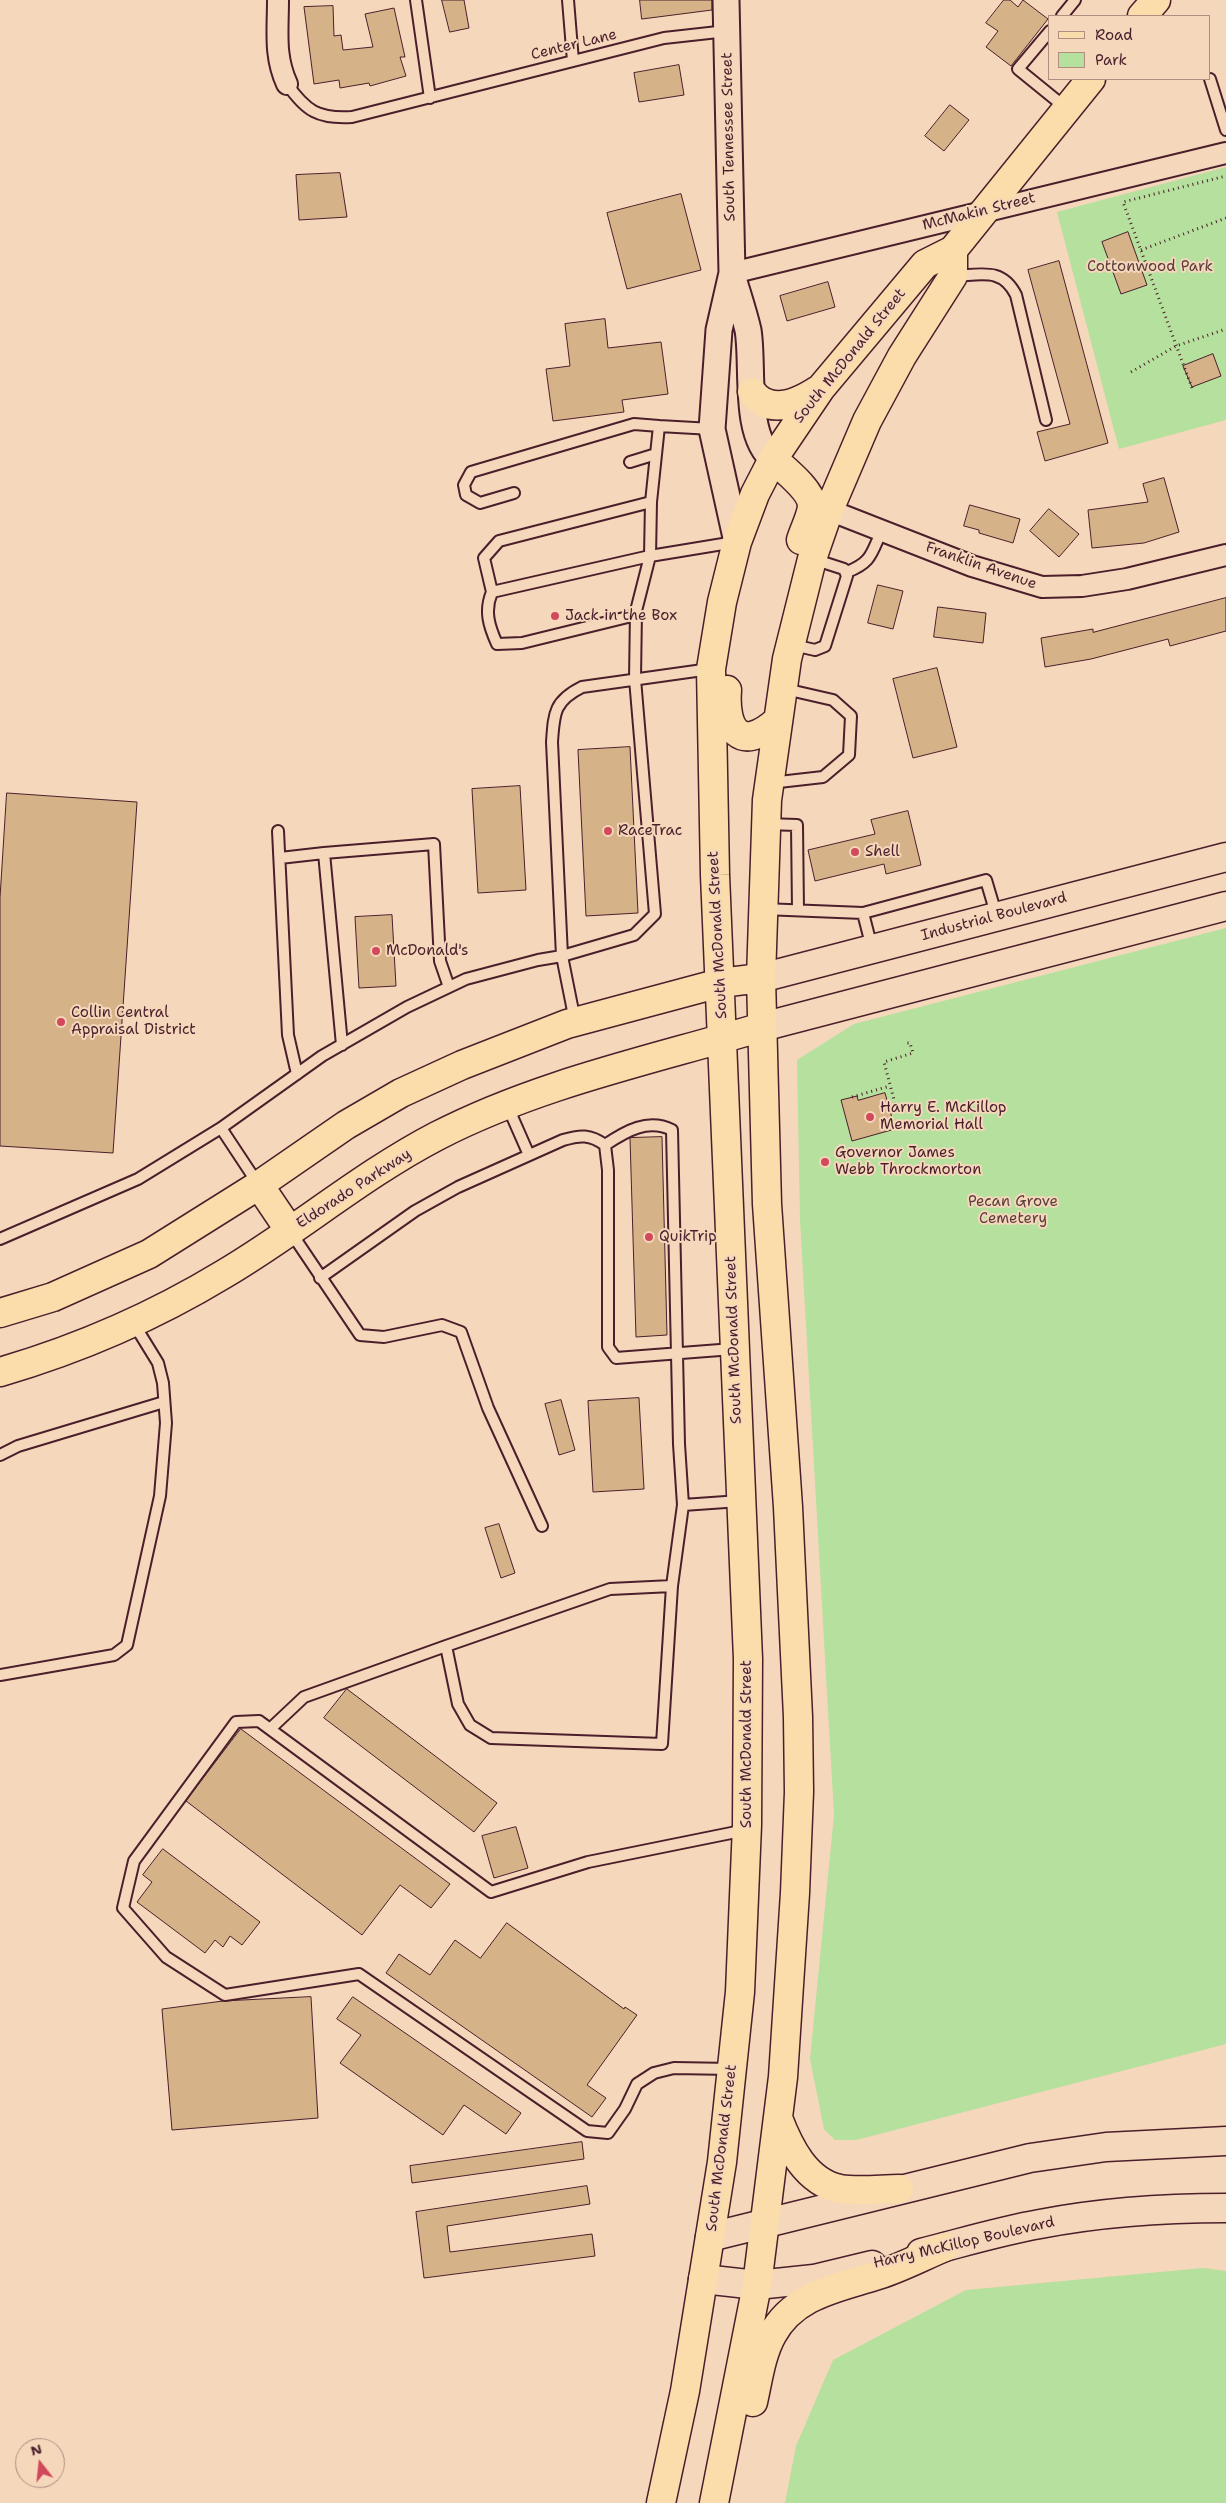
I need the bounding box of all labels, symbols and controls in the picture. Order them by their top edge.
legend [1048,15,1211,80]
text: Road [1095,25,1133,45]
street label: Center Lane [529,26,619,64]
text: Park [1095,50,1127,70]
street label: South Tennessee Street [719,52,739,222]
street label: McMakin Street [921,189,1037,235]
park label: Cottonwood Park [1087,258,1213,276]
street label: South McDonald Street [790,285,910,427]
street label: Franklin Avenue [923,539,1039,593]
place label: Jack in the Box [565,607,677,625]
marker: Jack in the Box [549,610,561,622]
place label: RaceTrac [618,822,682,840]
marker: RaceTrac [602,825,614,837]
place label: Shell [865,843,900,861]
marker: Shell [849,846,861,858]
street label: South McDonald Street [705,851,731,1019]
street label: Industrial Boulevard [919,889,1069,945]
place label: McDonald's [386,942,468,960]
marker: McDonald's [370,945,382,957]
place label: Collin Central Appraisal District [71,1004,196,1039]
marker: Collin Central Appraisal District [55,1016,67,1028]
place label: Harry E. McKillop Memorial Hall [880,1099,1007,1134]
marker: Harry E. McKillop Memorial Hall [864,1111,876,1123]
place label: Governor James Webb Throckmorton [835,1144,981,1179]
street label: Eldorado Parkway [293,1145,415,1233]
marker: Governor James Webb Throckmorton [819,1156,831,1168]
park label: Pecan Grove Cemetery [968,1193,1058,1228]
place label: QuikTrip [659,1228,717,1246]
marker: QuikTrip [643,1231,655,1243]
street label: South McDonald Street [722,1256,746,1424]
street label: South McDonald Street [738,1660,756,1828]
street label: South McDonald Street [703,2063,741,2233]
street label: Harry McKillop Boulevard [871,2213,1057,2273]
north arrow [15,2438,65,2488]
text: N [28,2439,44,2460]

